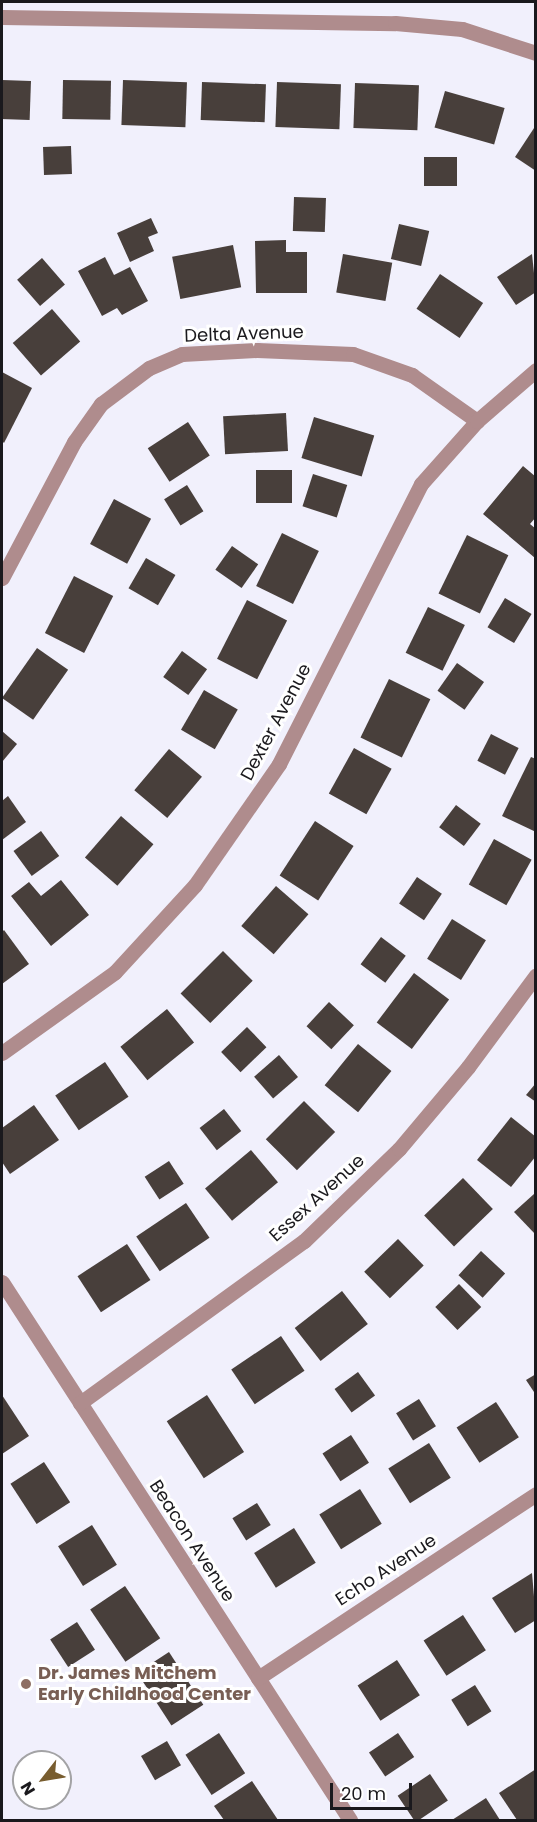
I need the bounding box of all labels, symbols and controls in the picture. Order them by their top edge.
street label: Delta Avenue [184,321,304,347]
street label: Dexter Avenue [236,660,316,784]
street label: Essex Avenue [265,1150,369,1246]
street label: Beacon Avenue [145,1476,239,1606]
street label: Echo Avenue [332,1529,440,1611]
place label: Dr. James Mitchem Early Childhood Center [38,1663,251,1706]
marker: Dr. James Mitchem Early Childhood Center [19,1677,33,1691]
north arrow [12,1750,72,1810]
scale bar [333,1771,416,1809]
text: N [15,1777,41,1800]
text: 20 m [341,1781,386,1806]

